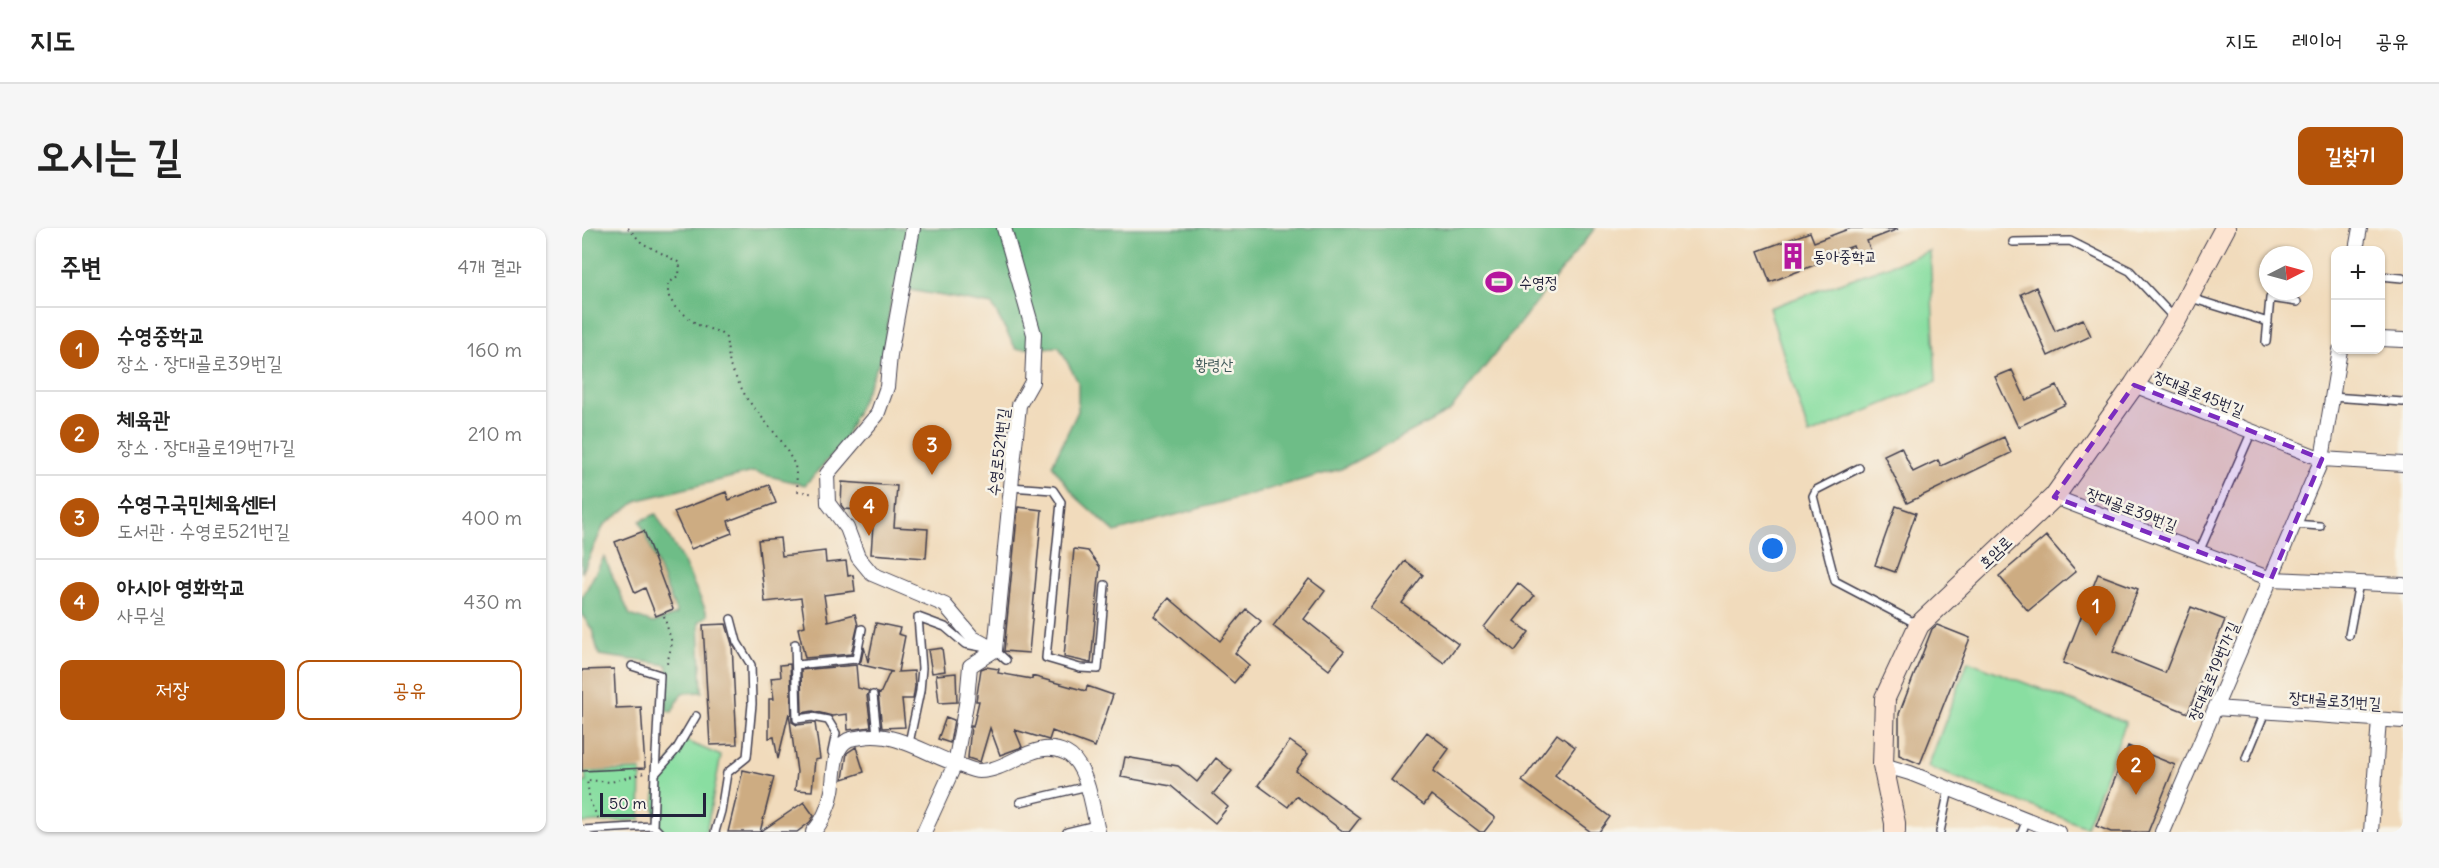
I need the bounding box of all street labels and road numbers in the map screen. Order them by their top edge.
street label: 장대골로45번길 [2151,366,2247,420]
street label: 수영로521번길 [983,407,1013,497]
street label: 장대골로39번길 [2084,483,2180,535]
street label: 호암로 [1974,531,2016,573]
street label: 장대골로19번가길 [2183,618,2243,724]
street label: 장대골로31번길 [2288,687,2382,713]

